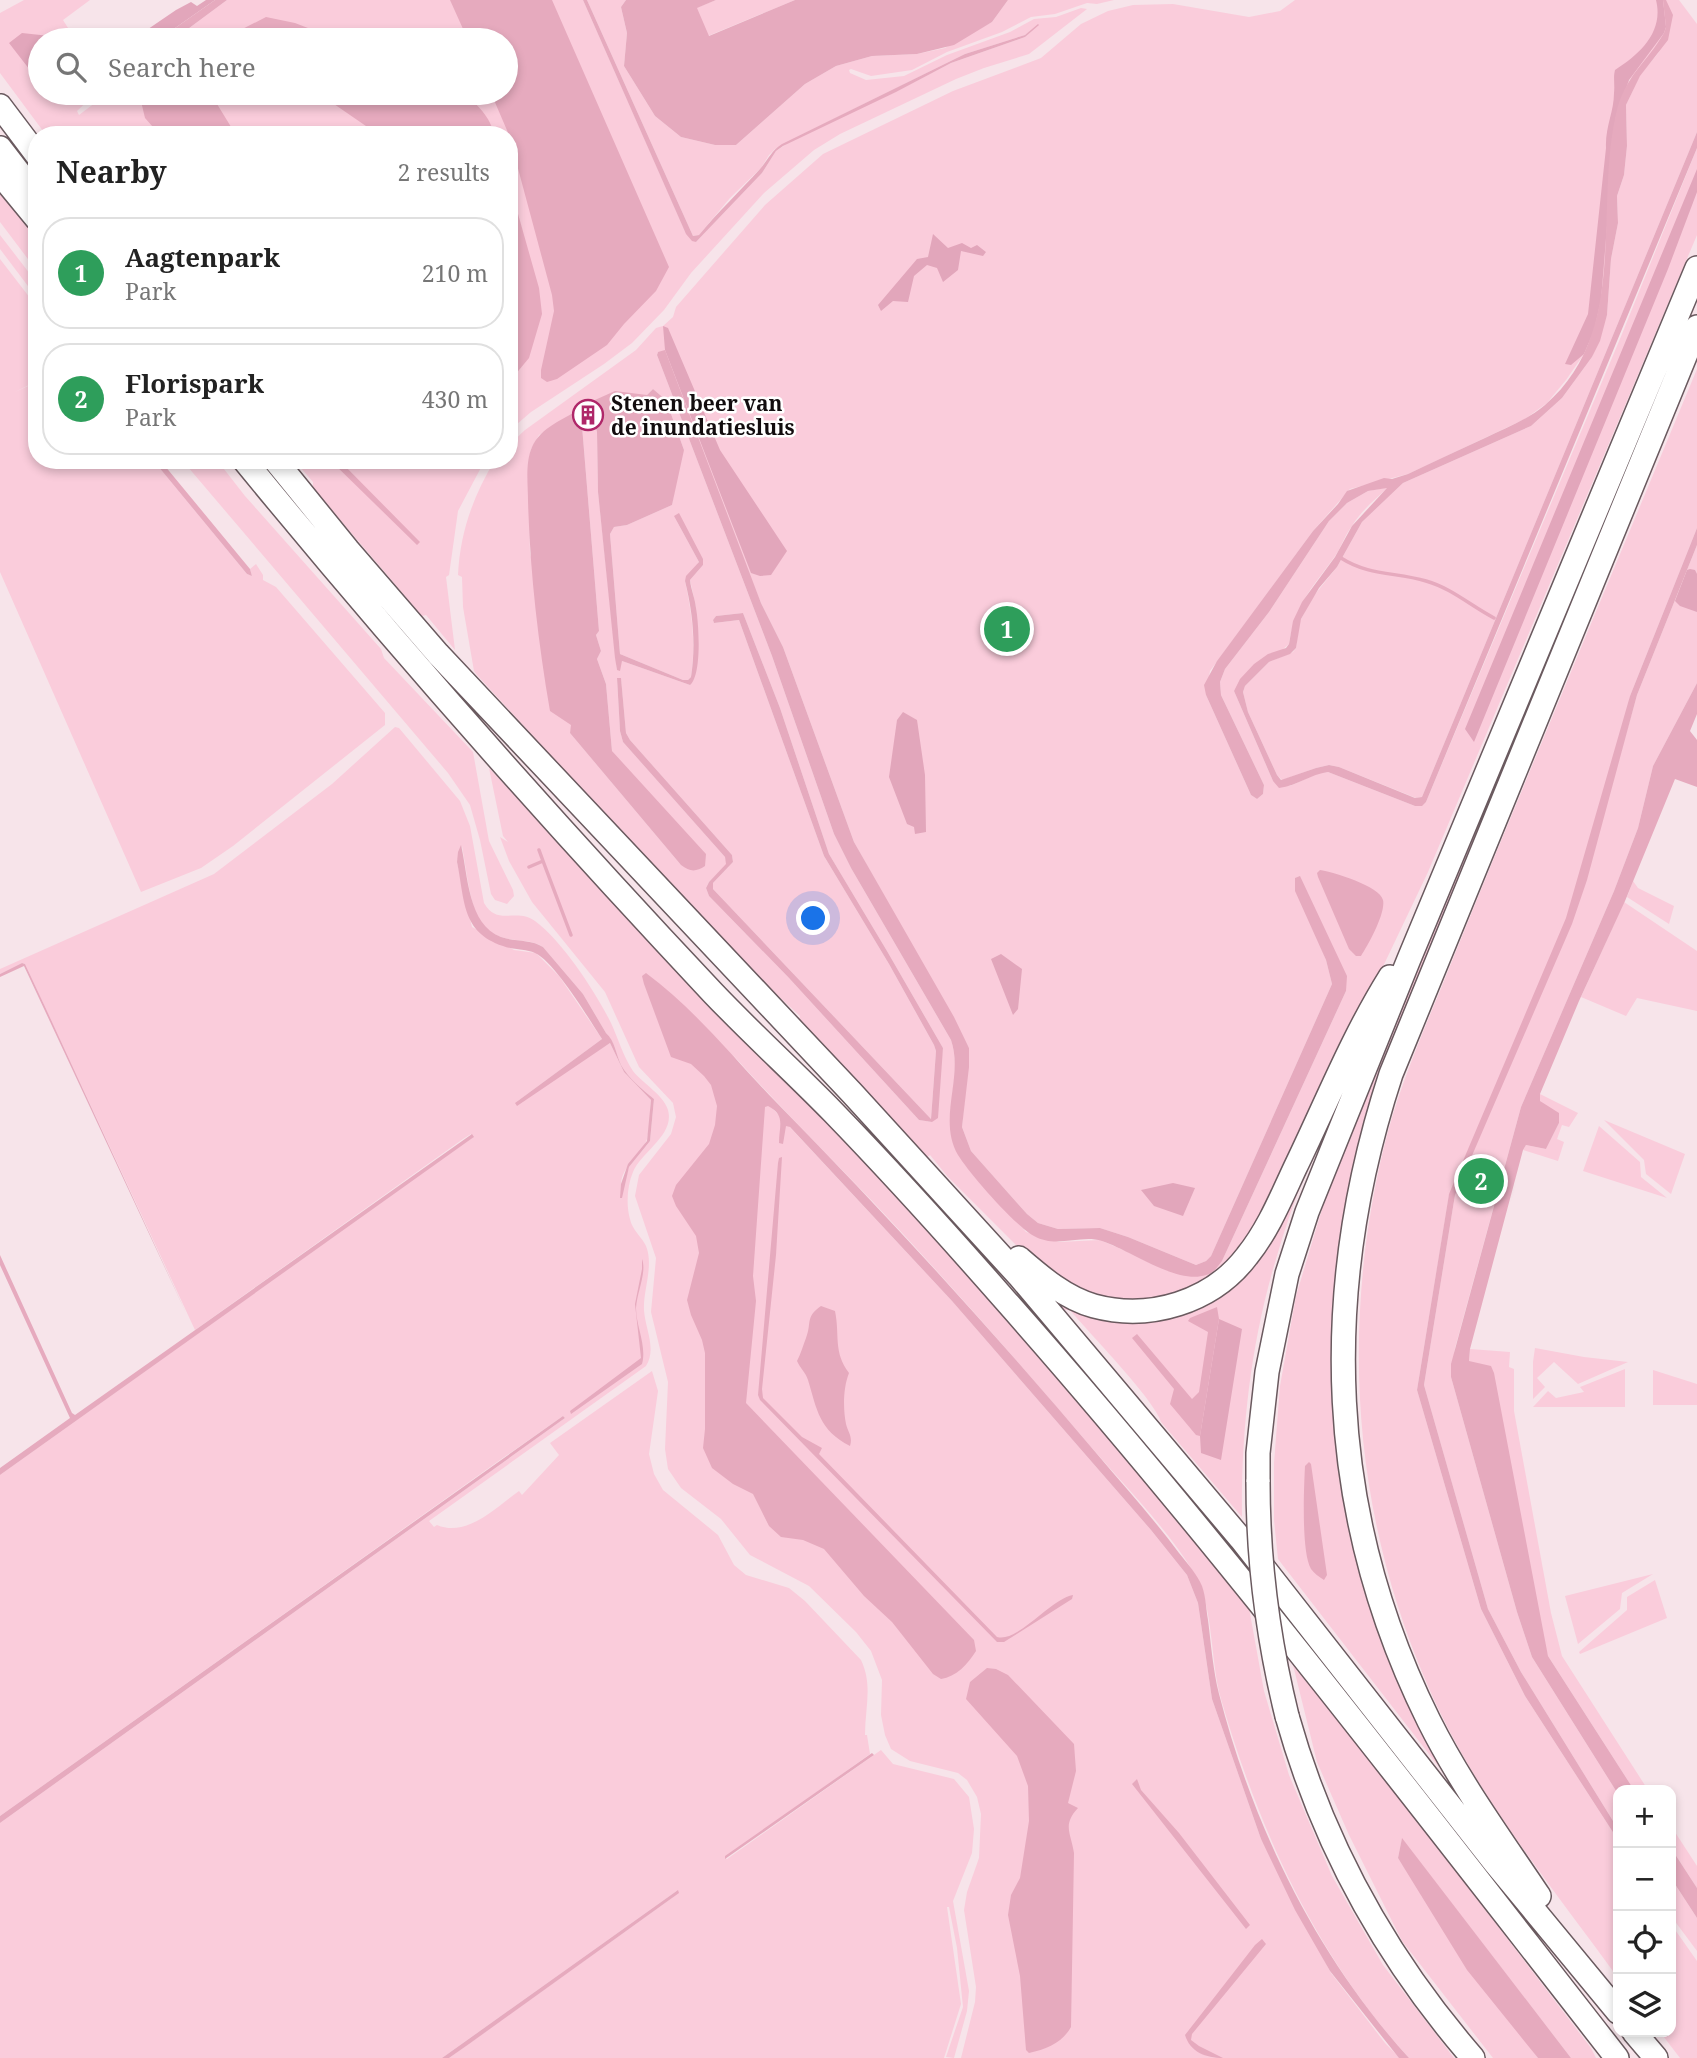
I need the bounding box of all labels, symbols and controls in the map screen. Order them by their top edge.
search box [28,28,518,105]
icon: search [52,48,90,86]
text: Search here [108,49,256,85]
text: Nearby [56,151,167,192]
text: 2 results [397,156,490,188]
text: Aagtenpark [125,239,280,275]
text: 1 [75,257,88,289]
text: 210 m [422,257,488,289]
text: Park [125,275,176,307]
text: Florispark [125,365,264,401]
text: 2 [75,383,88,415]
text: 430 m [422,383,488,415]
place label: Stenen beer van de inundatiesluis [611,389,795,441]
building icon: Stenen beer van de inundatiesluis [571,398,605,432]
text: Park [125,401,176,433]
pin: 1 [984,603,1030,655]
your location [796,901,830,935]
pin: 2 [1458,1155,1504,1207]
map controls [1613,1785,1676,2037]
button: + [1613,1785,1676,1848]
button: − [1613,1848,1676,1911]
button: locate [1613,1911,1676,1974]
button: layers [1613,1974,1676,2037]

